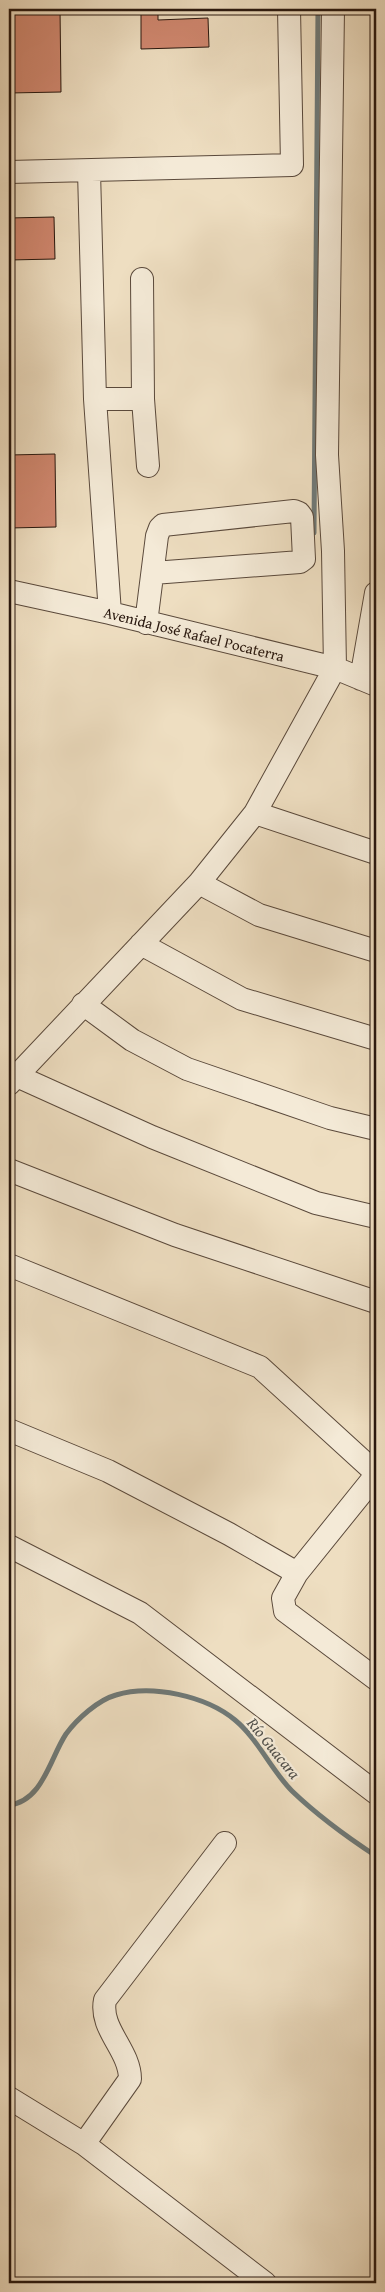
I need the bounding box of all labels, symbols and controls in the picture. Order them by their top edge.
street label: Avenida José Rafael Pocaterra [101,601,287,667]
water label: Río Guacara [241,1711,307,1785]

